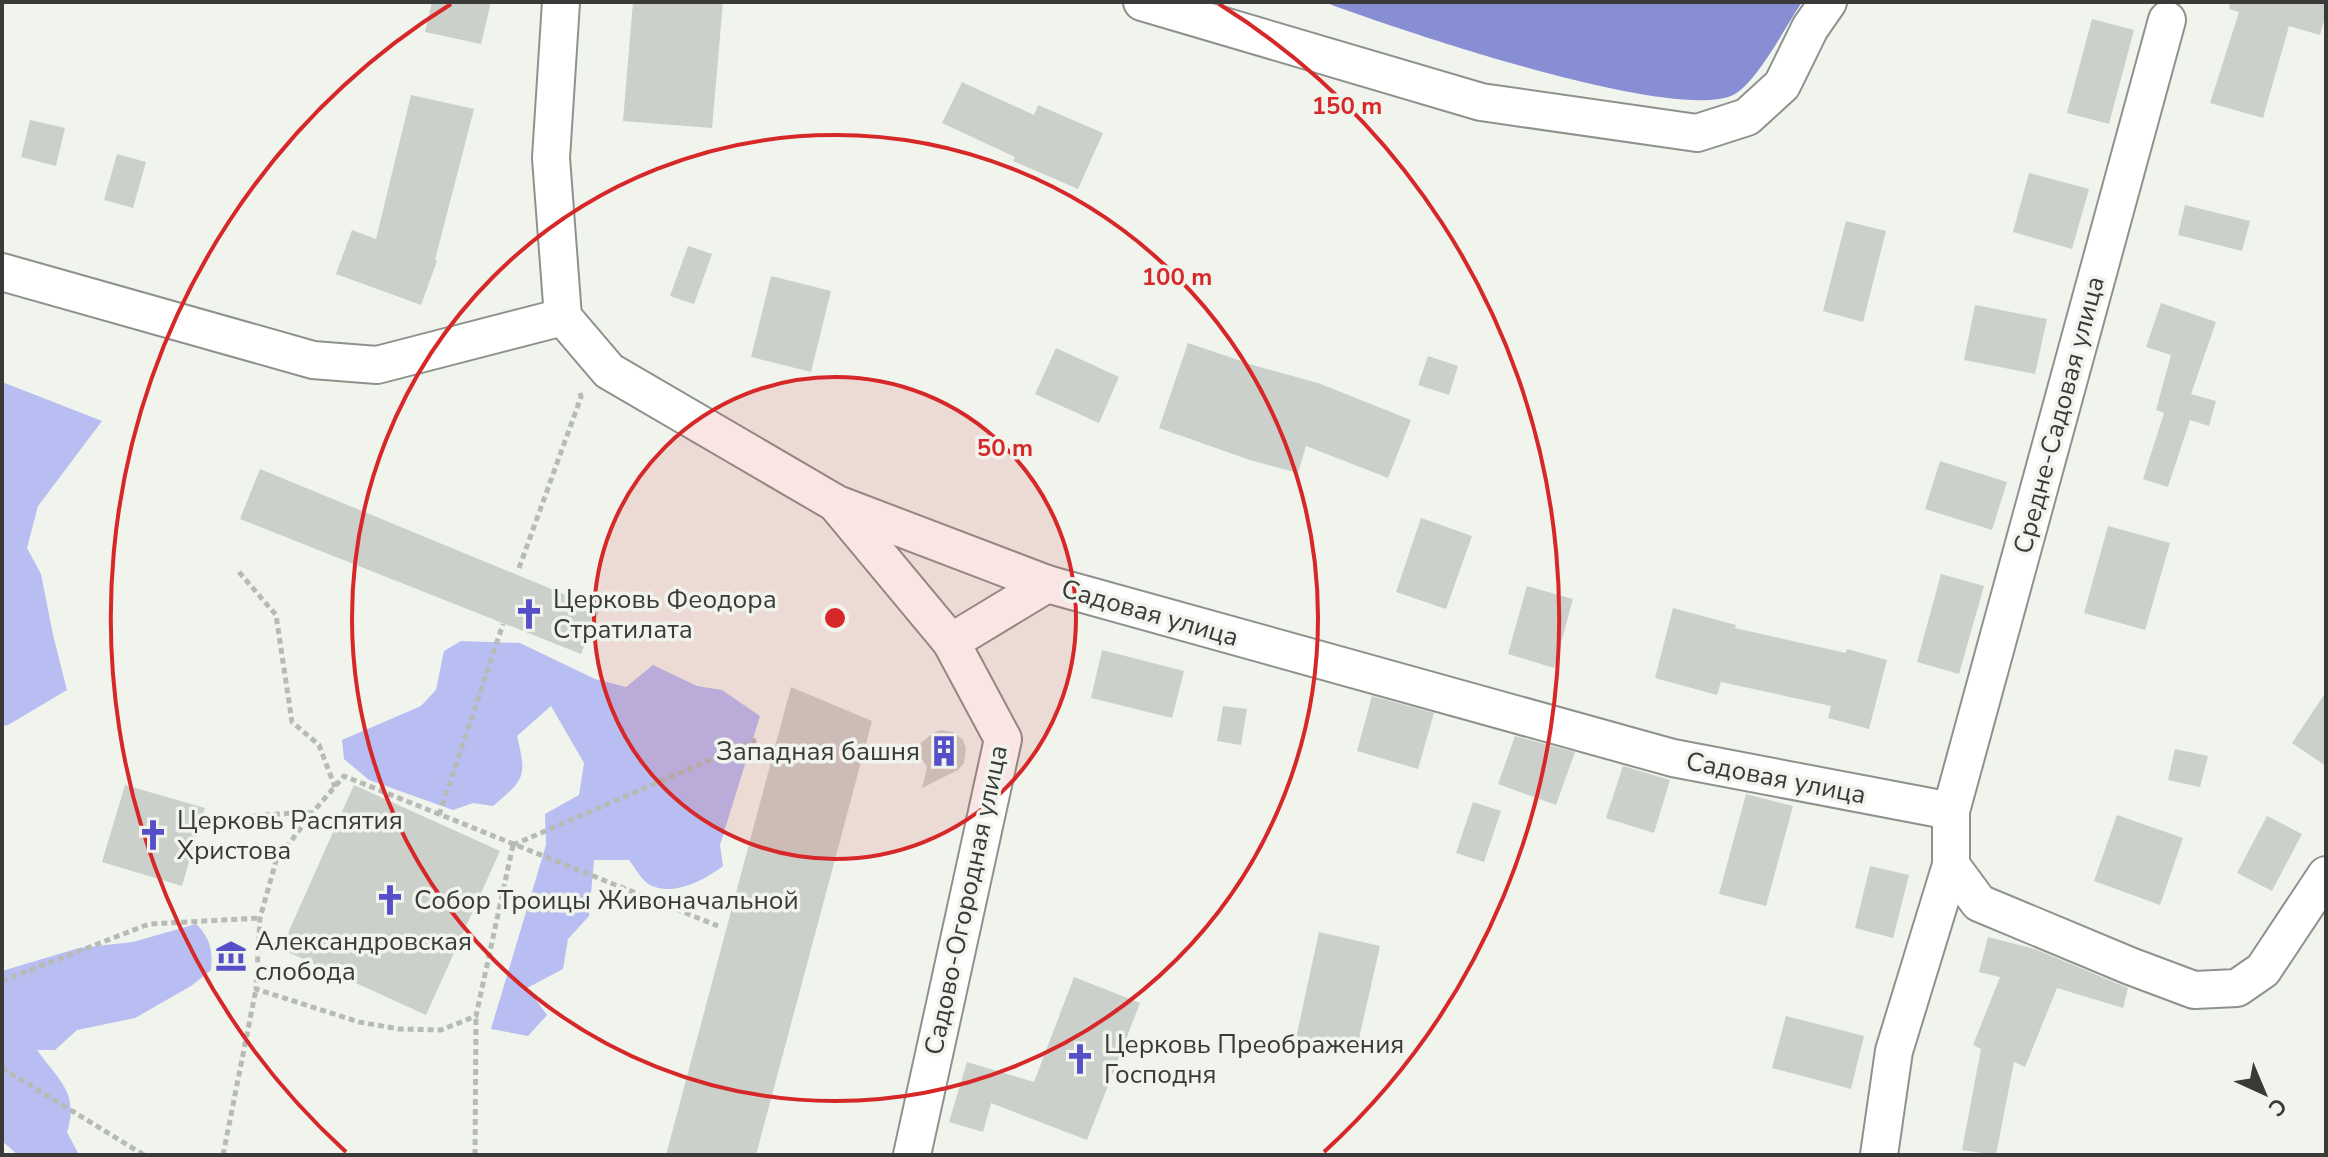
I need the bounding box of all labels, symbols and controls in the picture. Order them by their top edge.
text: 150 m [1312,90,1382,122]
text: 100 m [1142,261,1212,293]
street label: Средне-Садовая улица [2005,272,2113,558]
text: 50 m [977,432,1033,464]
street label: Садовая улица [1057,571,1243,655]
place label: Церковь Феодора Стратилата [553,582,777,647]
church icon: Церковь Феодора Стратилата [512,597,546,631]
centre of rings [821,604,849,632]
place label: Западная башня [716,734,920,769]
building icon: Западная башня [927,734,961,768]
street label: Садово-Огородная улица [916,742,1016,1058]
street label: Садовая улица [1683,743,1869,813]
place label: Церковь Распятия Христова [177,803,403,868]
church icon: Церковь Распятия Христова [136,818,170,852]
church icon: Собор Троицы Живоначальной [373,883,407,917]
place label: Собор Троицы Живоначальной [414,883,799,918]
place label: Александровская слобода [255,924,472,989]
museum icon: Александровская слобода [214,939,248,973]
place label: Церковь Преображения Господня [1104,1027,1404,1092]
church icon: Церковь Преображения Господня [1063,1042,1097,1076]
north arrow [2224,1053,2304,1133]
text: С [2261,1091,2293,1123]

